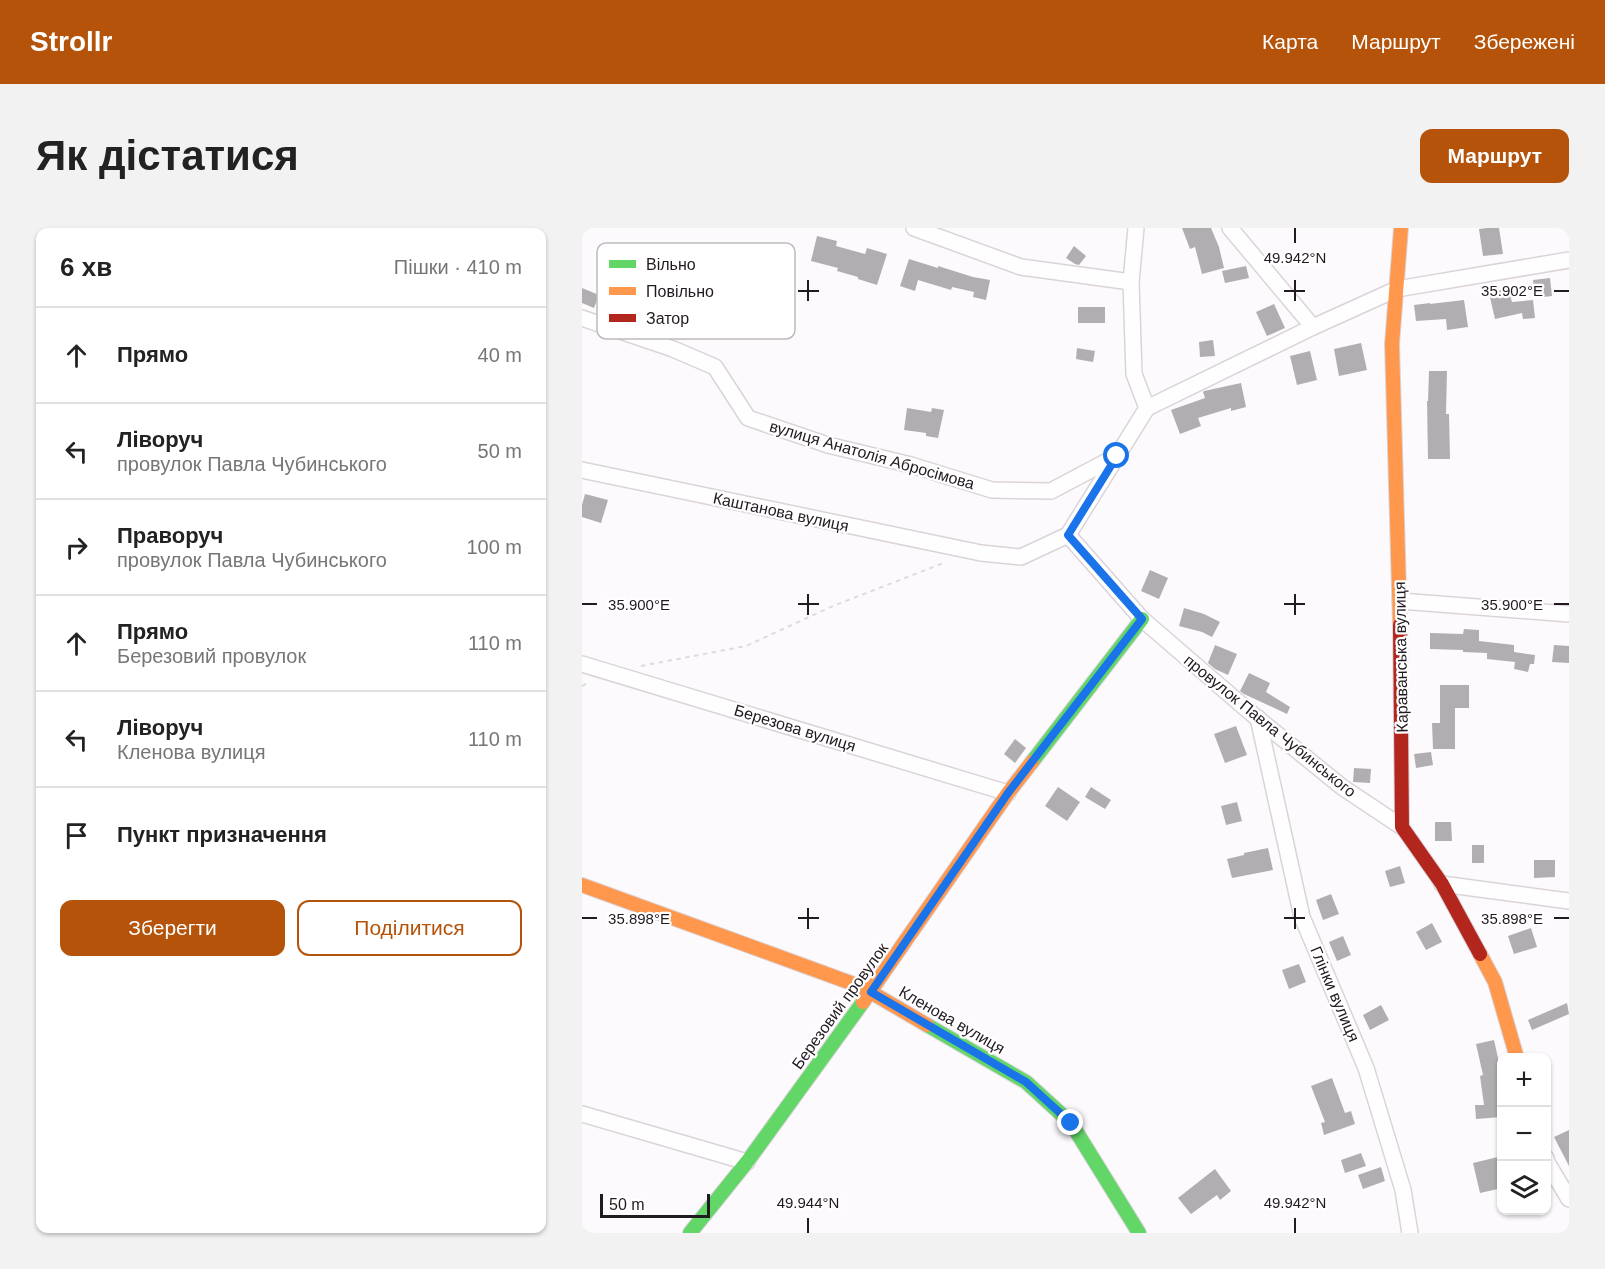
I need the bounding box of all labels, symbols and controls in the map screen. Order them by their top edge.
text: Strollr [30,26,112,57]
text: Карта [1262,30,1318,53]
text: Маршрут [1351,30,1441,53]
text: Збережені [1474,30,1575,53]
button: Маршрут [1420,129,1569,183]
text: Як дістатися [36,132,299,179]
legend [597,243,795,339]
text: 49.942°N [1264,249,1326,266]
text: 6 хв [60,252,112,282]
text: Пішки · 410 m [394,256,522,278]
text: Вільно [646,256,696,273]
text: 35.902°E [1481,282,1543,299]
text: Повільно [646,283,714,300]
text: Затор [646,310,689,327]
icon: ahead [60,339,93,372]
text: Прямо [117,342,188,367]
text: 40 m [478,344,522,366]
street label: вулиця Анатолія Абросімова [768,418,977,492]
text: Ліворуч [117,427,203,452]
icon: left [60,435,93,468]
text: 50 m [478,440,522,462]
route start [1103,442,1129,468]
text: провулок Павла Чубинського [117,453,387,475]
street label: Каштанова вулиця [712,489,850,535]
text: Праворуч [117,523,223,548]
icon: right [60,531,93,564]
text: 100 m [466,536,522,558]
text: провулок Павла Чубинського [117,549,387,571]
street label: Караванська вулиця [1391,581,1411,733]
text: 35.900°E [608,596,670,613]
text: 35.900°E [1481,596,1543,613]
text: Прямо [117,619,188,644]
icon: ahead [60,627,93,660]
text: 110 m [468,632,522,654]
text: Березовий провулок [117,645,306,667]
street label: провулок Павла Чубинського [1181,651,1359,801]
street label: Березова вулиця [732,701,858,755]
text: Ліворуч [117,715,203,740]
icon: left [60,723,93,756]
text: 110 m [468,728,522,750]
text: Кленова вулиця [117,741,266,763]
icon: arrive [60,819,93,852]
text: Пункт призначення [117,822,327,847]
button: Зберегти [60,900,285,956]
button: Поділитися [297,900,522,956]
text: 35.898°E [608,910,670,927]
text: 35.898°E [1481,910,1543,927]
street label: Березовий провулок [789,939,892,1072]
street label: Глінки вулиця [1307,944,1363,1044]
street label: Кленова вулиця [896,983,1008,1057]
map controls [1497,1053,1551,1215]
button: + [1497,1053,1551,1107]
button: − [1497,1107,1551,1161]
route end [1057,1109,1083,1135]
button: layers [1497,1161,1551,1215]
scale bar [600,1191,710,1218]
text: 49.944°N [777,1194,839,1211]
text: 49.942°N [1264,1194,1326,1211]
text: 50 m [609,1196,645,1213]

